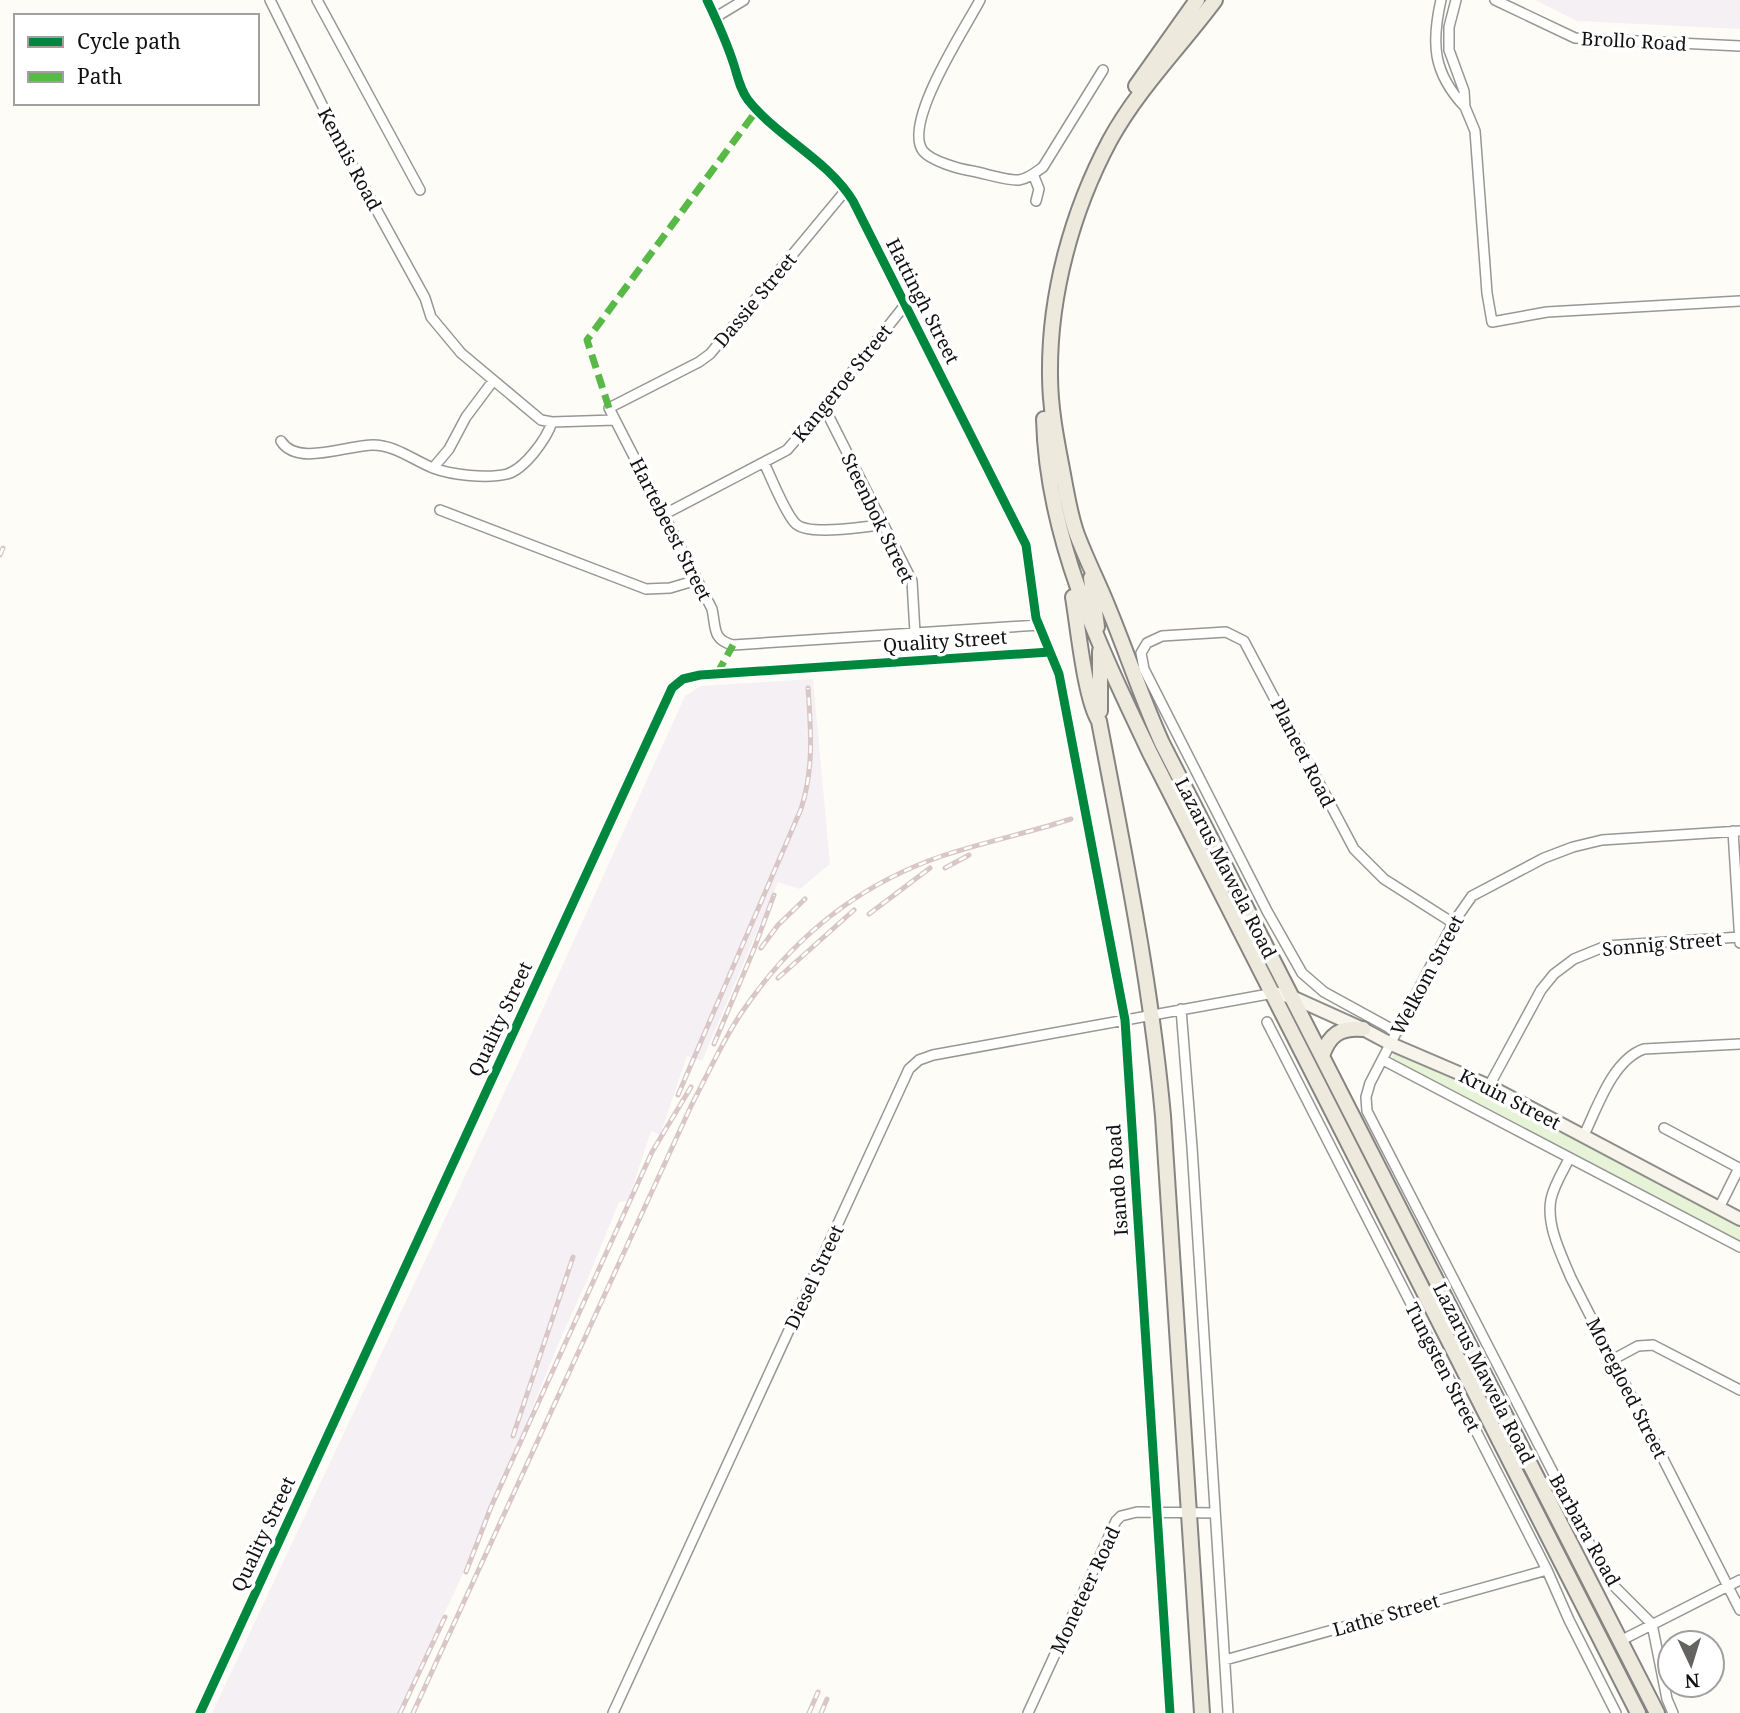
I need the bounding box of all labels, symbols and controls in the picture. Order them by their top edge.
legend [14,14,259,105]
street label: Brollo Road [1580,25,1688,57]
text: Cycle path [77,27,181,55]
text: Path [77,62,122,90]
street label: Kennis Road [312,103,388,215]
street label: Hattingh Street [880,234,966,369]
street label: Dassie Street [708,247,802,353]
street label: Kangeroe Street [786,318,898,447]
street label: Steenbok Street [835,449,921,587]
street label: Hartebeest Street [624,453,718,605]
street label: Quality Street [882,624,1008,658]
street label: Planeet Road [1265,694,1342,812]
street label: Lazarus Mawela Road [1169,773,1283,963]
street label: Welkom Street [1384,910,1470,1040]
street label: Sonnig Street [1601,926,1723,962]
street label: Quality Street [462,957,538,1081]
street label: Kruin Street [1455,1062,1565,1136]
street label: Isando Road [1100,1123,1134,1237]
street label: Diesel Street [778,1220,850,1334]
street label: Lazarus Mawela Road [1427,1278,1541,1468]
street label: Tungsten Street [1399,1298,1487,1436]
street label: Moregloed Street [1580,1313,1674,1463]
street label: Barbara Road [1543,1469,1627,1591]
street label: Quality Street [225,1472,301,1596]
street label: Moneteer Road [1044,1522,1126,1658]
street label: Lathe Street [1330,1587,1442,1643]
north arrow [1656,1629,1726,1699]
text: N [1684,1667,1701,1694]

